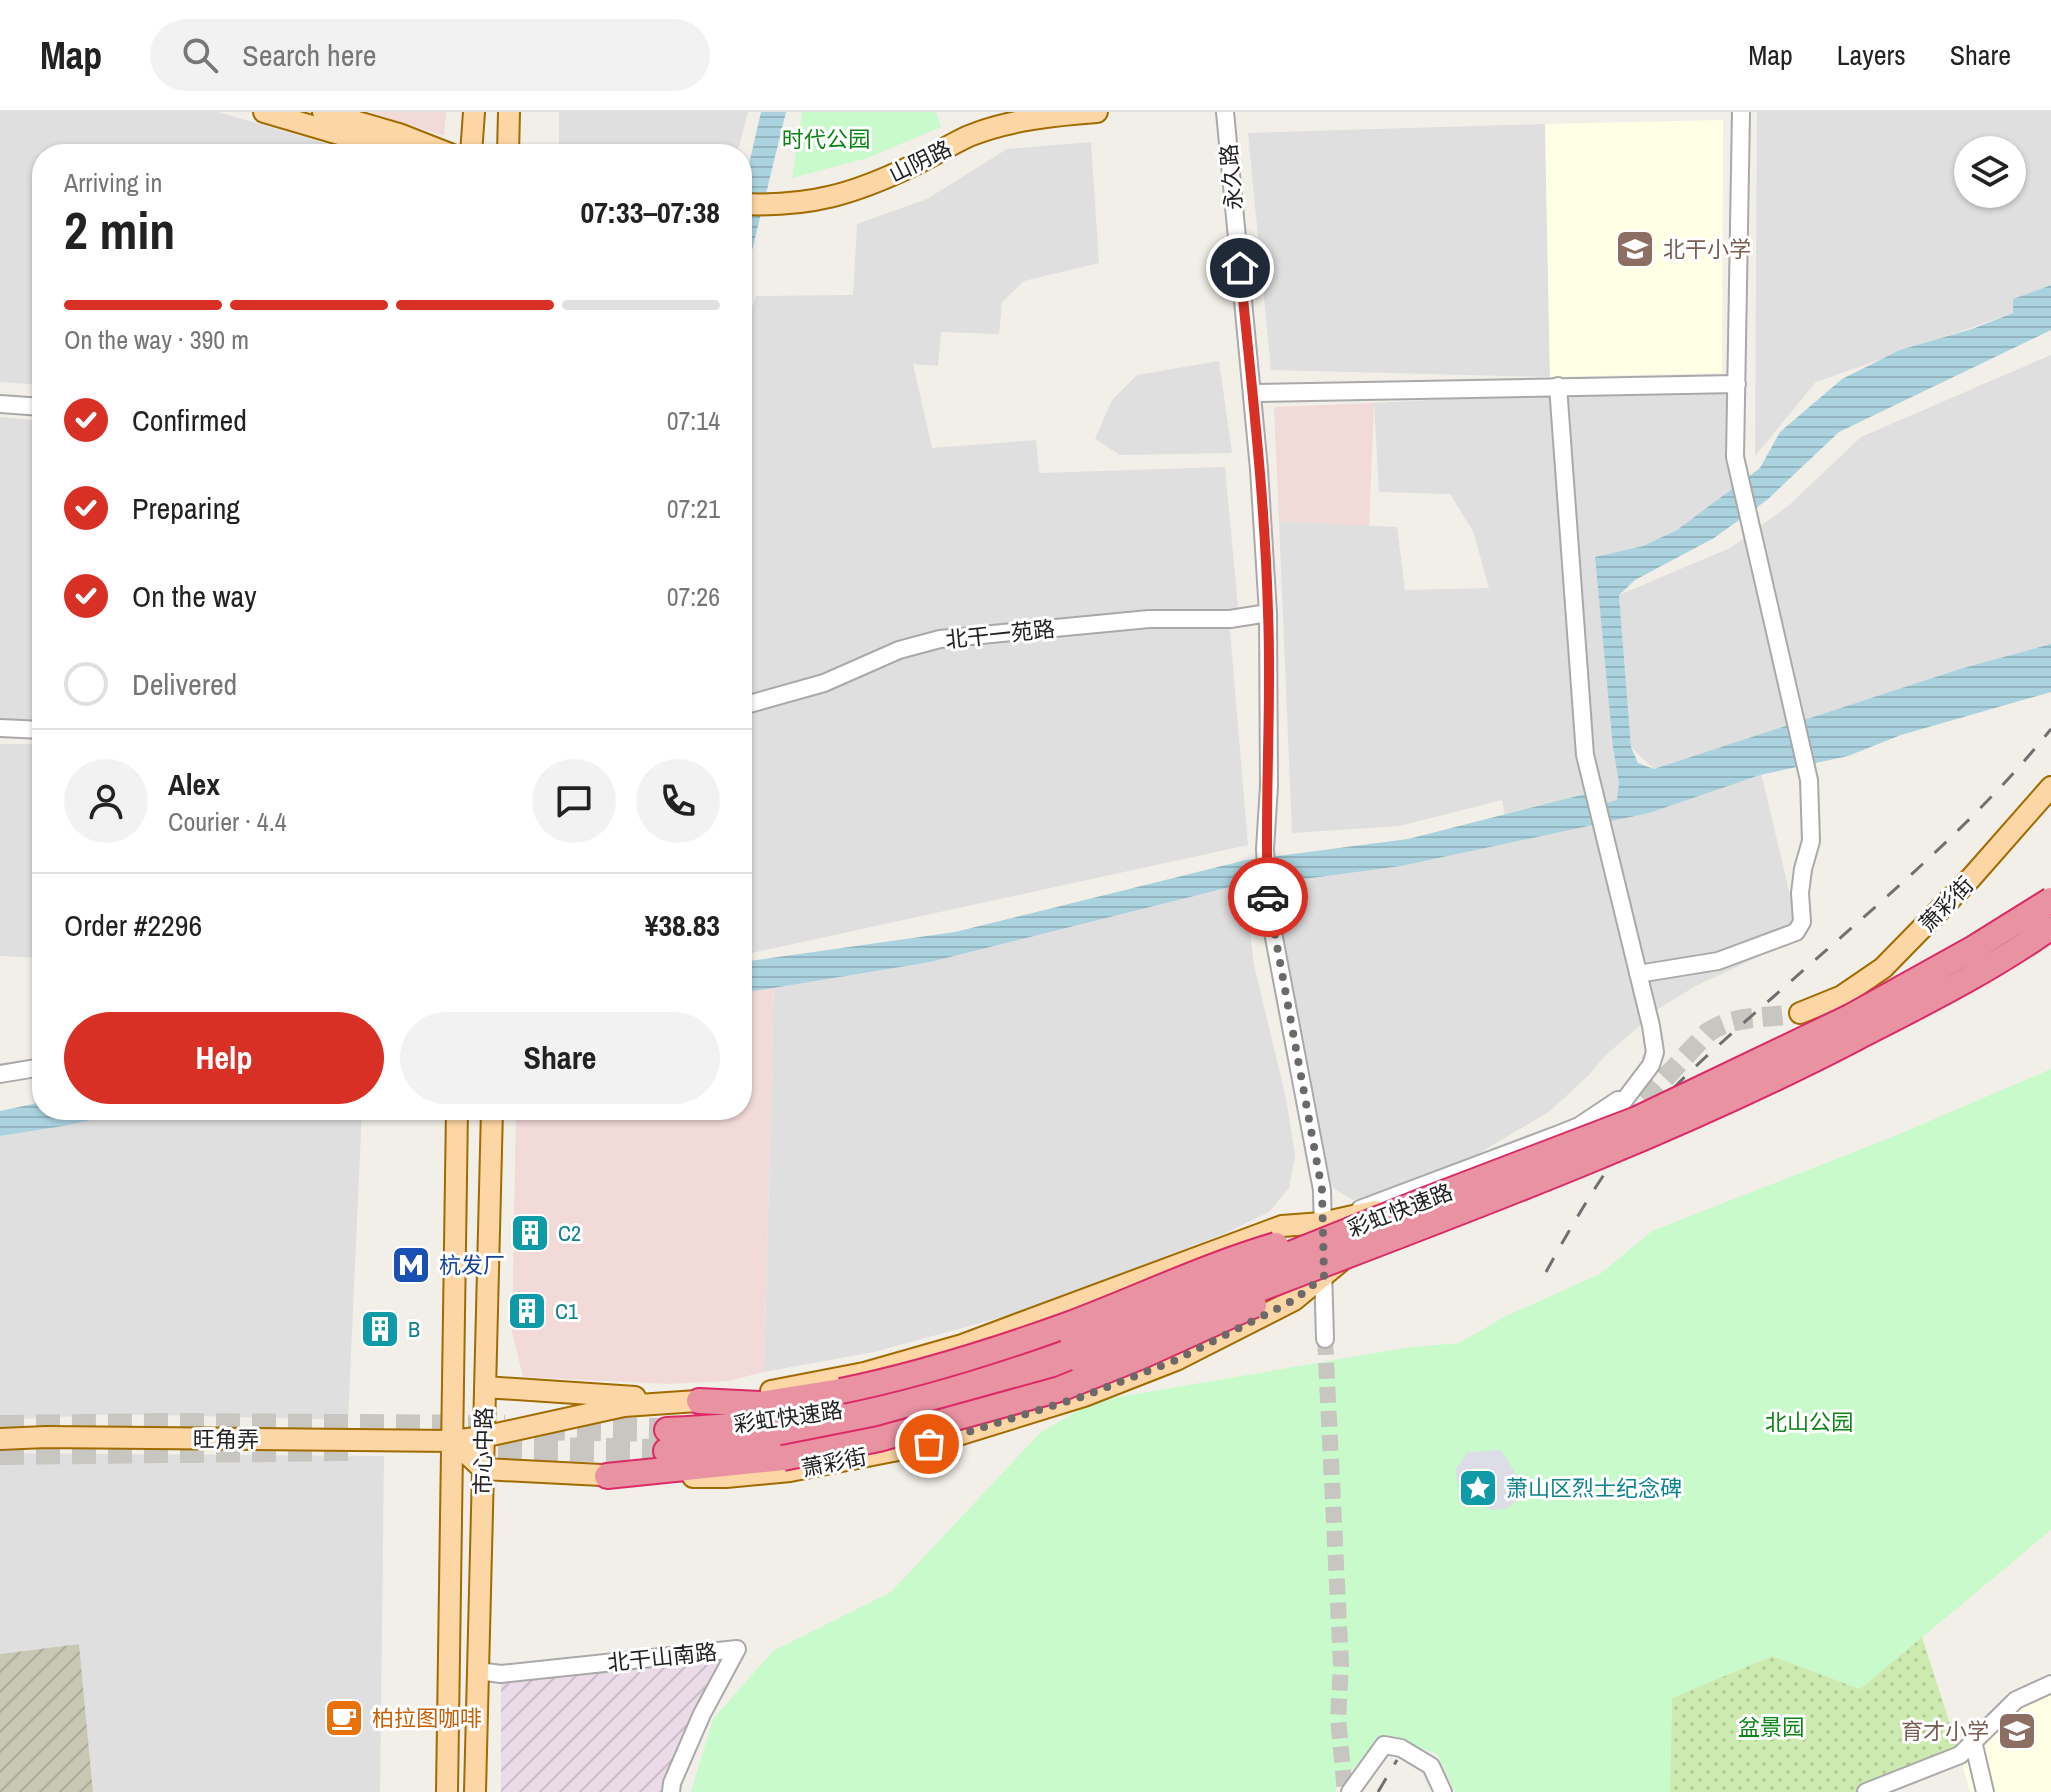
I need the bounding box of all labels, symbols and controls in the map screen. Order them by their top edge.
search box [150,19,710,91]
text: Map [40,30,102,81]
icon: search [178,33,222,77]
text: Search here [242,35,376,75]
text: Map [1748,36,1793,74]
text: Layers [1837,36,1906,74]
text: Share [1950,36,2011,74]
park label: 时代公园 [782,124,870,154]
street label: 山阴路 [884,133,956,189]
map controls [1954,136,2026,208]
button: layers [1954,136,2026,208]
street label: 永久路 [1213,143,1249,211]
text: Arriving in [64,165,162,200]
text: 07:33–07:38 [581,192,720,232]
text: 2 min [64,195,175,265]
school or university icon: 北干小学 [1614,228,1656,270]
pin [1206,234,1274,302]
place label: 北干小学 [1663,234,1751,264]
icon: home [1218,246,1262,290]
text: On the way · 390 m [64,322,249,357]
icon: check [64,398,108,442]
text: Confirmed [132,400,247,440]
text: 07:14 [667,403,720,438]
icon: check [64,486,108,530]
text: Preparing [132,488,240,528]
text: 07:21 [667,491,720,526]
icon: check [64,574,108,618]
text: On the way [132,576,256,616]
text: 07:26 [667,579,720,614]
street label: 北干一苑路 [944,613,1056,655]
text: Delivered [132,664,237,704]
button: person [64,759,148,843]
button: chat [532,759,616,843]
button: phone [636,759,720,843]
text: Alex [168,764,220,804]
text: Courier · 4.4 [168,804,287,839]
courier [1228,857,1308,937]
street label: 萧彩街 [1912,870,1980,938]
icon: car [1246,875,1290,919]
text: Order #2296 [64,905,202,945]
text: ¥38.83 [645,905,720,945]
button: Help [64,1012,384,1104]
button: Share [400,1012,720,1104]
street label: 彩虹快速路 [1343,1176,1457,1244]
building icon: C2 [509,1212,551,1254]
place label: C2 [558,1218,581,1248]
metro station icon: 杭发厂 [390,1244,432,1286]
place label: 杭发厂 [439,1250,505,1280]
building icon: C1 [506,1290,548,1332]
place label: C1 [555,1296,578,1326]
building icon: B [359,1308,401,1350]
place label: B [408,1314,420,1344]
street label: 彩虹快速路 [731,1394,845,1440]
street label: 市心中路 [467,1407,499,1495]
park label: 北山公园 [1765,1407,1853,1437]
pin [895,1410,963,1478]
icon: bag [907,1422,951,1466]
street label: 旺角弄 [193,1424,259,1454]
street label: 萧彩街 [799,1441,869,1483]
place icon: 萧山区烈士纪念碑 [1457,1467,1499,1509]
place label: 萧山区烈士纪念碑 [1506,1473,1682,1503]
street label: 北干山南路 [606,1636,718,1678]
cafe icon: 柏拉图咖啡 [323,1697,365,1739]
place label: 柏拉图咖啡 [372,1703,482,1733]
school or university icon: 育才小学 [1996,1710,2038,1752]
park label: 盆景园 [1738,1712,1804,1742]
place label: 育才小学 [1901,1716,1989,1746]

